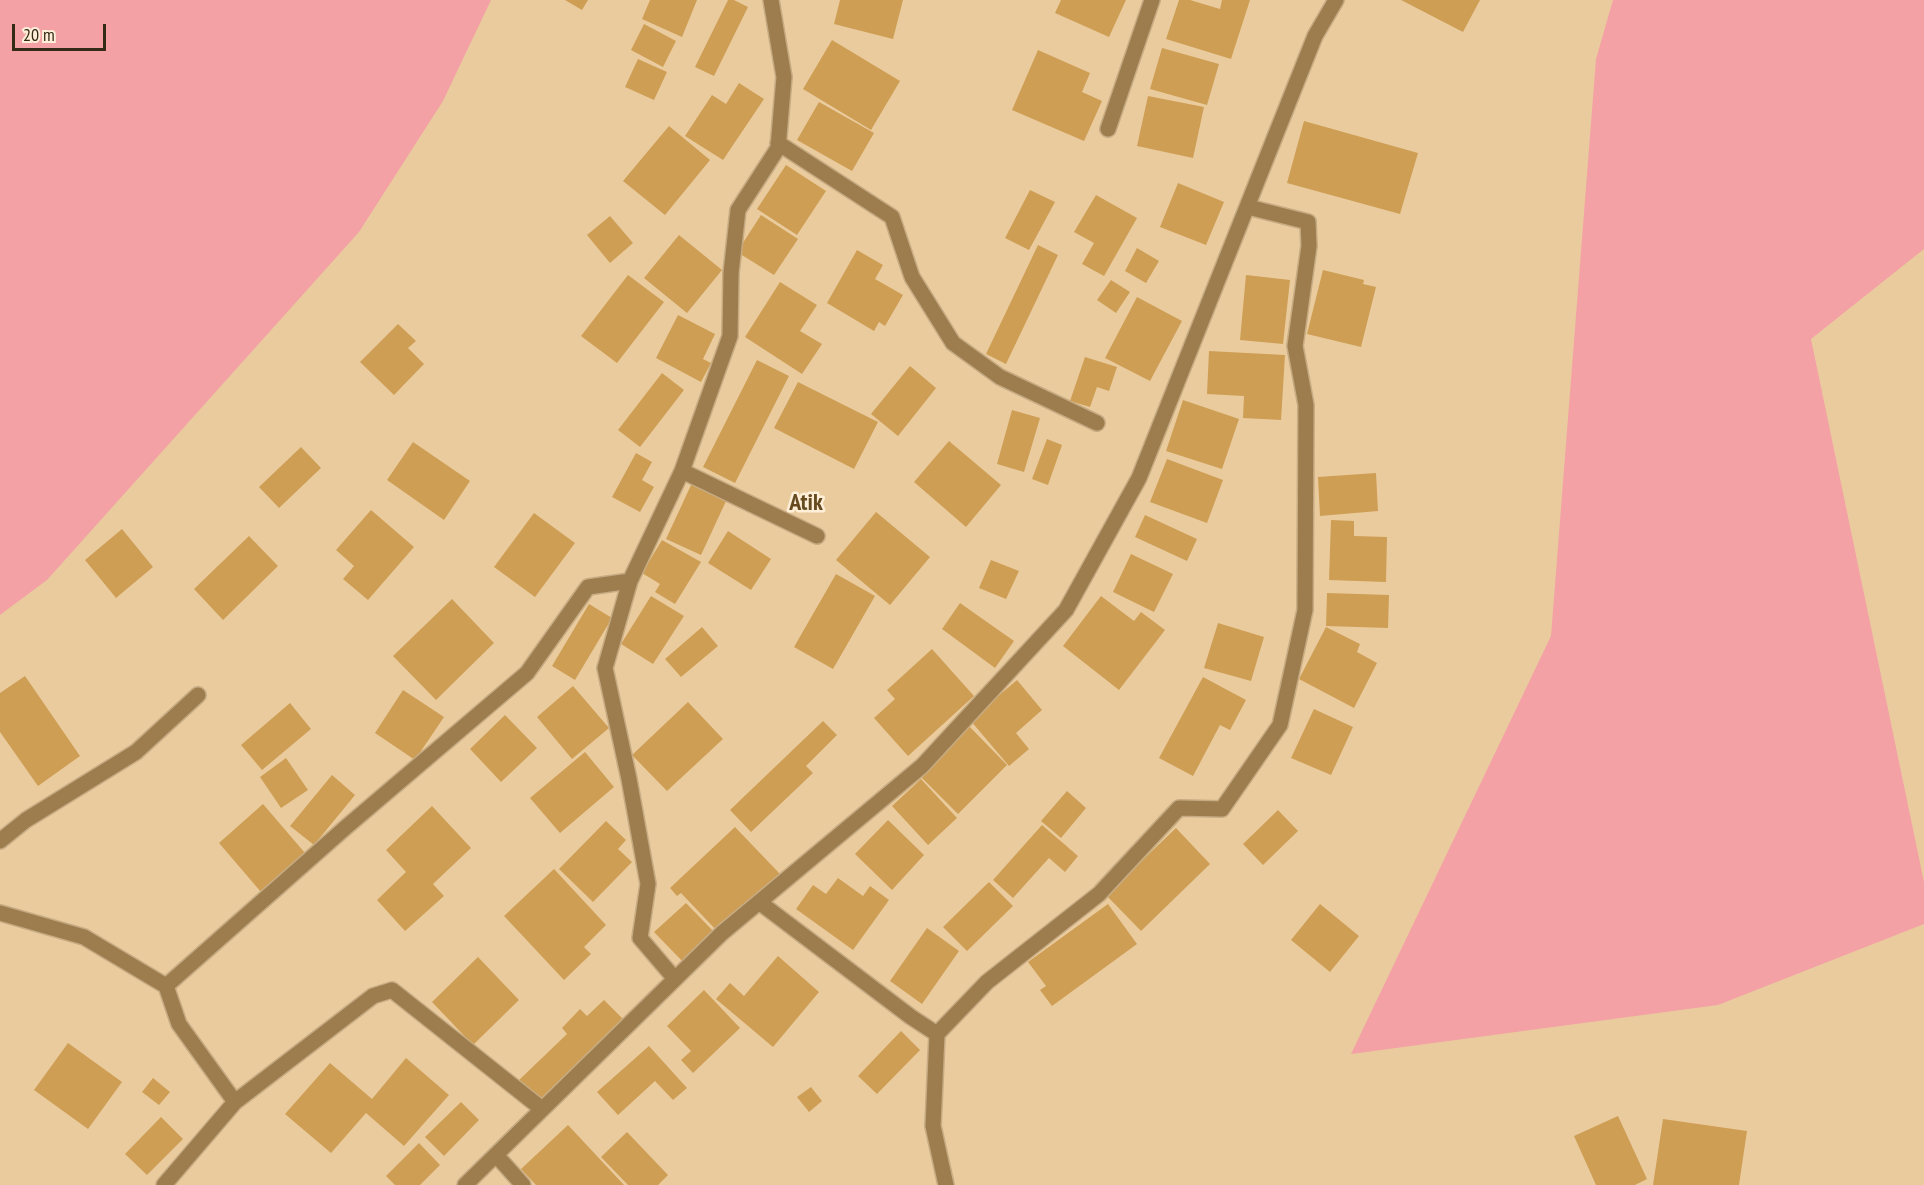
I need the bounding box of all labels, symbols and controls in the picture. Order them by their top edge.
scale bar [15,12,110,50]
text: 20 m [23,23,55,46]
district label: Atik [789,489,823,517]

